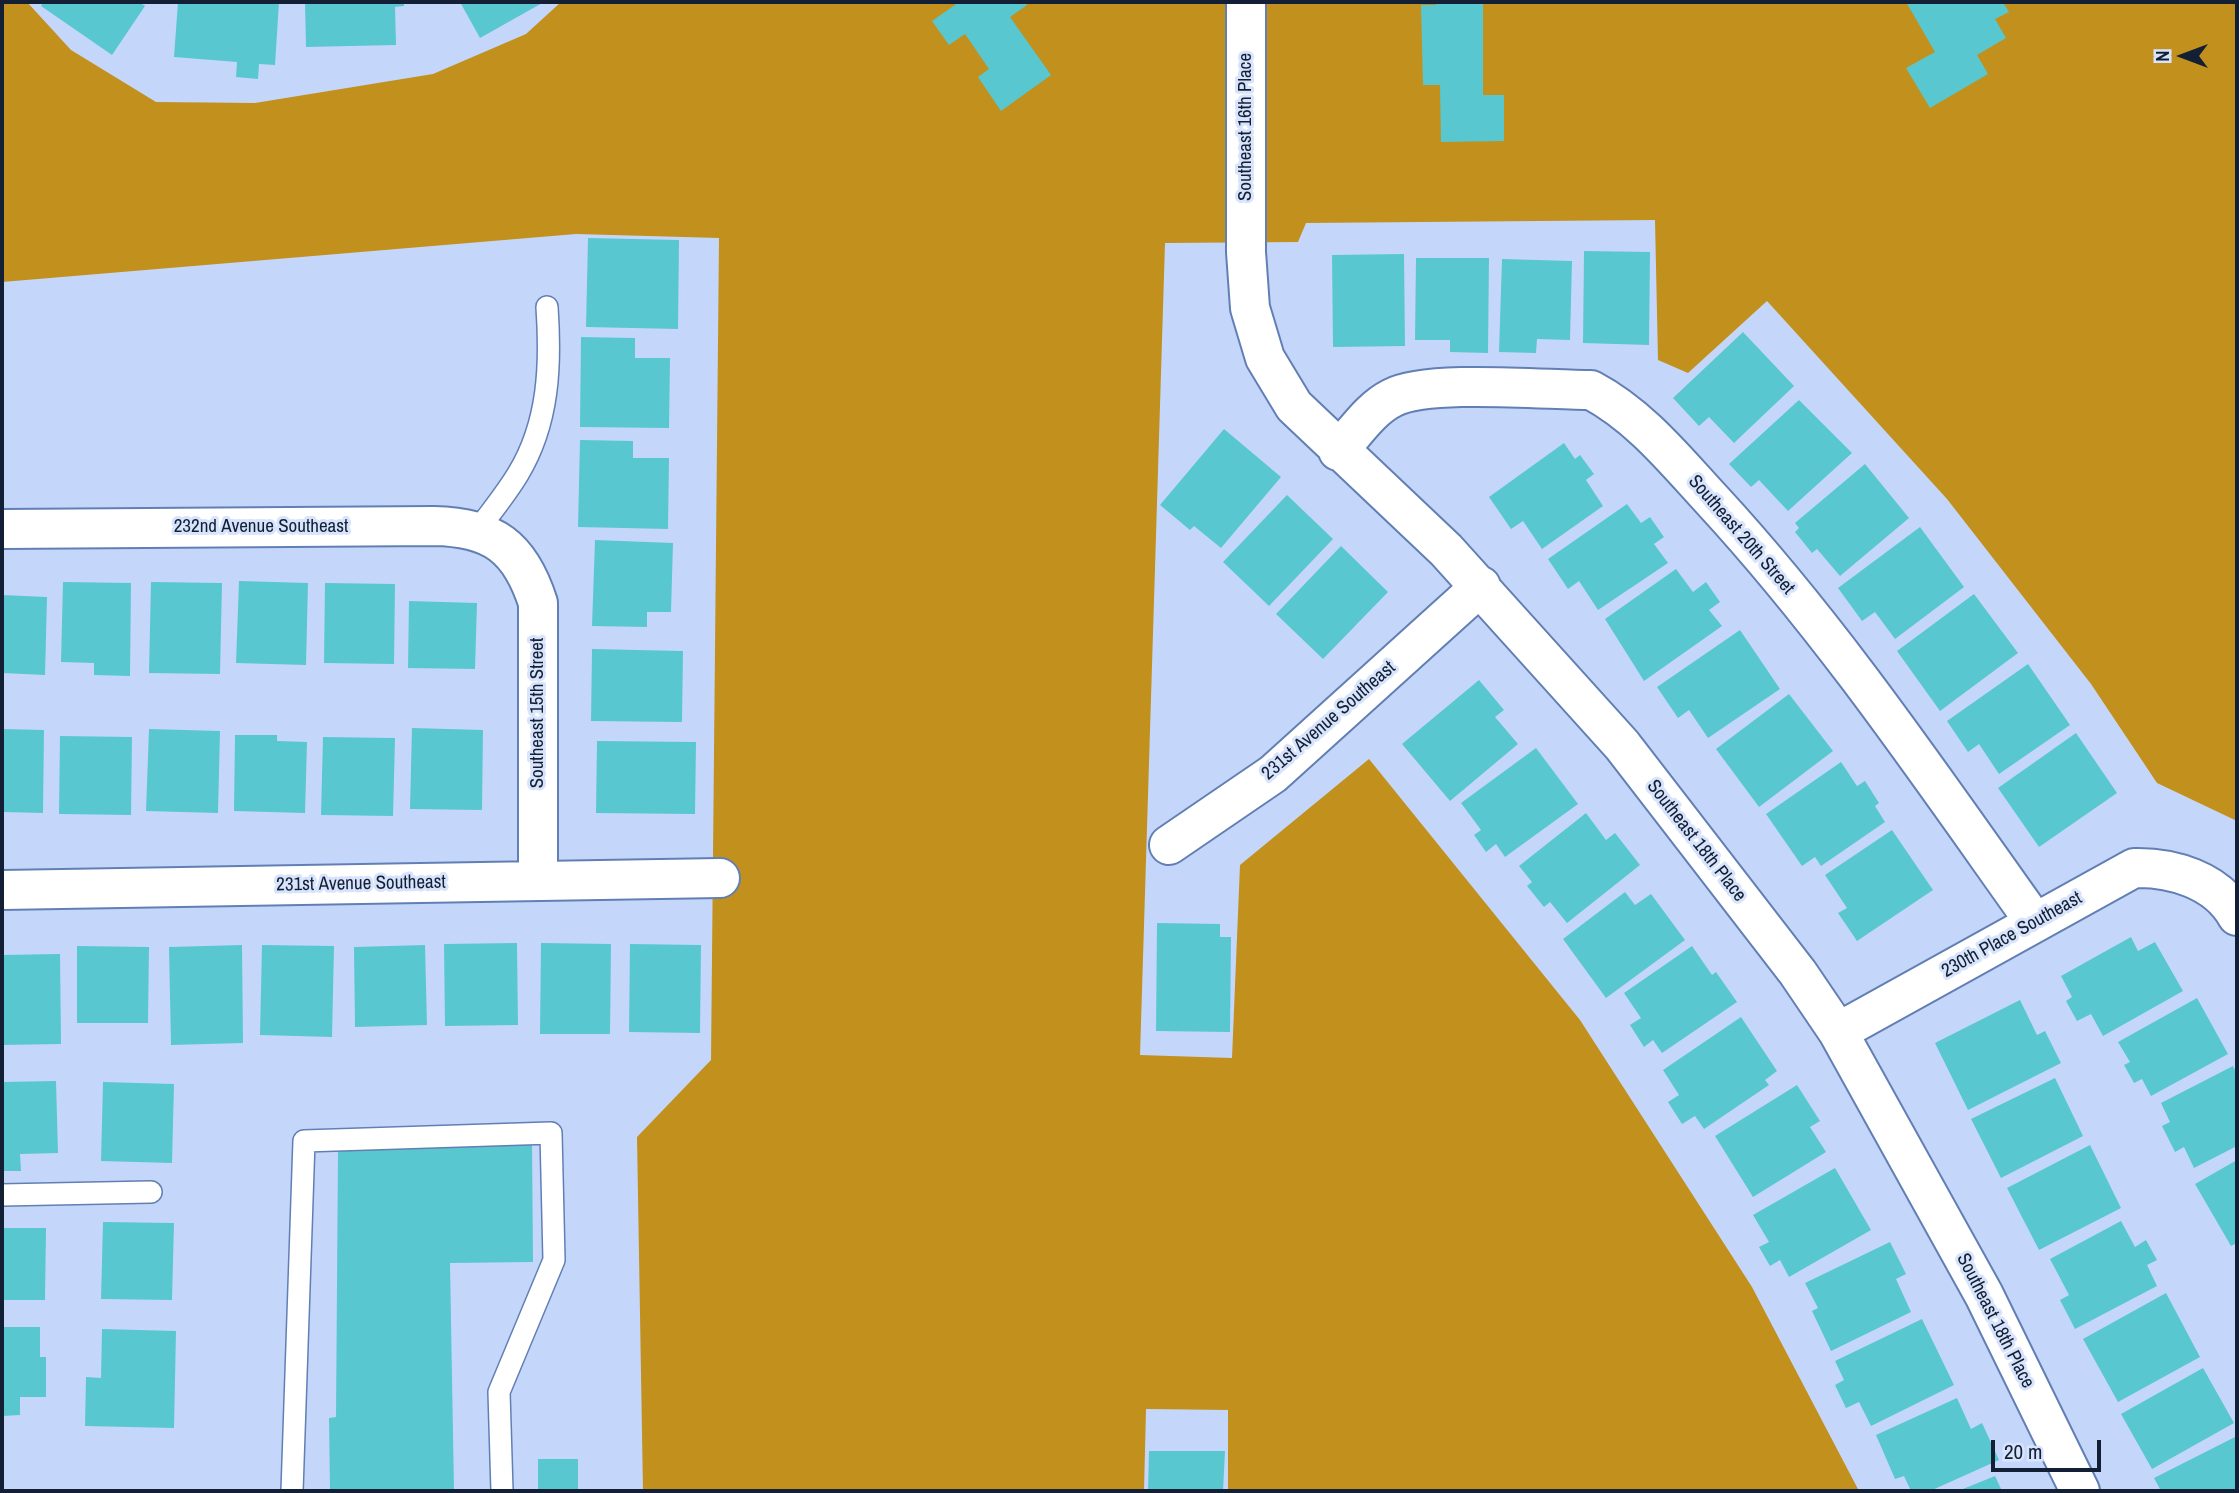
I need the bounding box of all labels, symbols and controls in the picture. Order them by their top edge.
north arrow [2148,21,2218,91]
text: N [2149,50,2175,62]
street label: Southeast 16th Place [1235,53,1257,201]
street label: Southeast 20th Street [1683,471,1799,599]
street label: 232nd Avenue Southeast [174,516,348,538]
street label: Southeast 15th Street [527,638,549,788]
street label: 231st Avenue Southeast [1258,657,1400,785]
street label: Southeast 18th Place [1641,776,1751,906]
street label: 231st Avenue Southeast [276,871,446,897]
street label: 230th Place Southeast [1938,887,2086,983]
street label: Southeast 18th Place [1951,1250,2039,1392]
scale bar [1994,1426,2104,1470]
text: 20 m [2004,1437,2042,1466]

